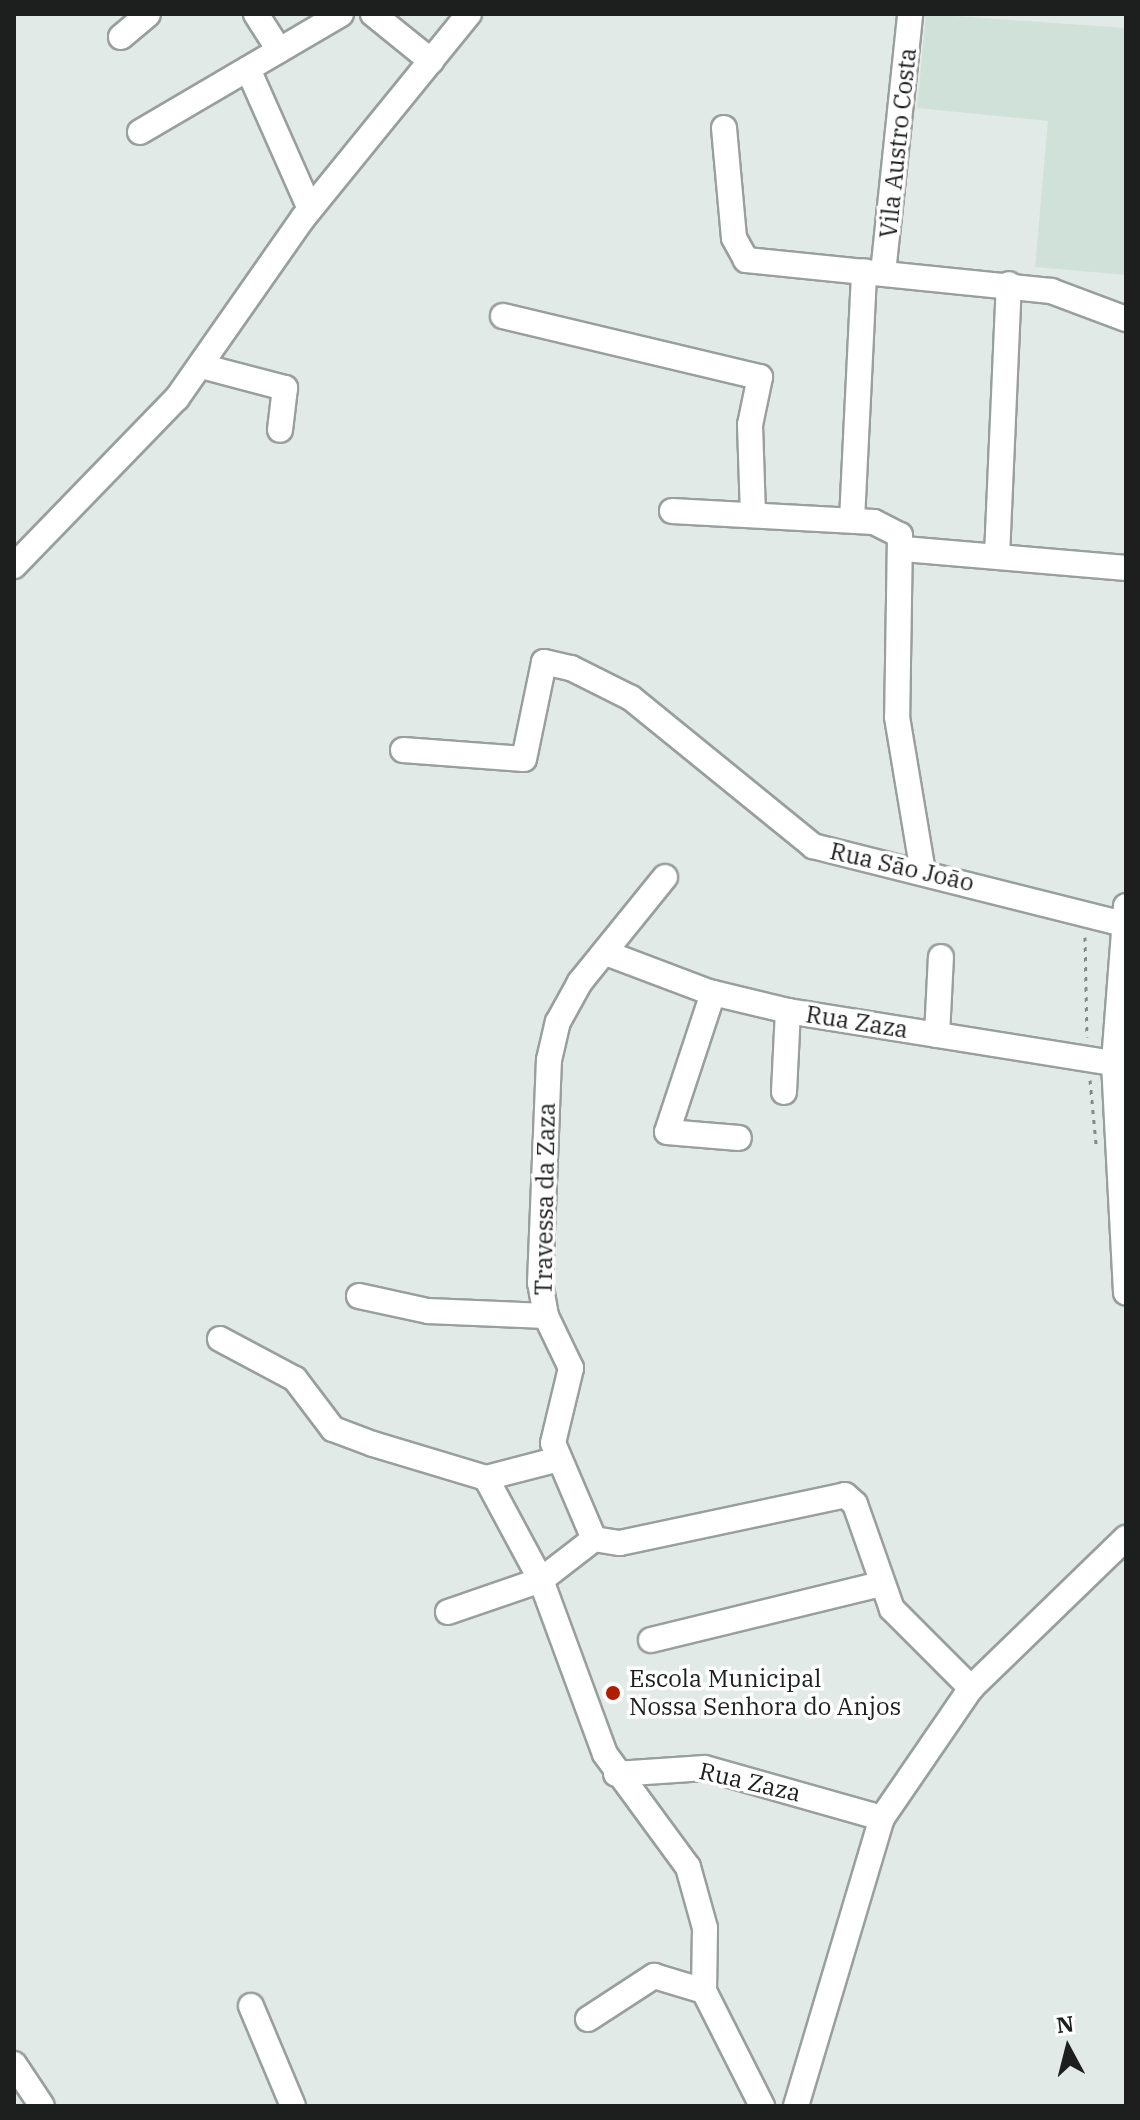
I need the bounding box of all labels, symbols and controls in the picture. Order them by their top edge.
street label: Vila Austro Costa [874,46,922,240]
street label: Rua São João [827,836,977,898]
street label: Rua Zaza [804,1000,910,1044]
street label: Travessa da Zaza [529,1102,561,1296]
place label: Escola Municipal Nossa Senhora do Anjos [629,1665,901,1721]
marker: Escola Municipal Nossa Senhora do Anjos [604,1684,622,1702]
street label: Rua Zaza [696,1756,804,1808]
north arrow [1028,2008,1108,2088]
text: N [1055,2008,1075,2039]

